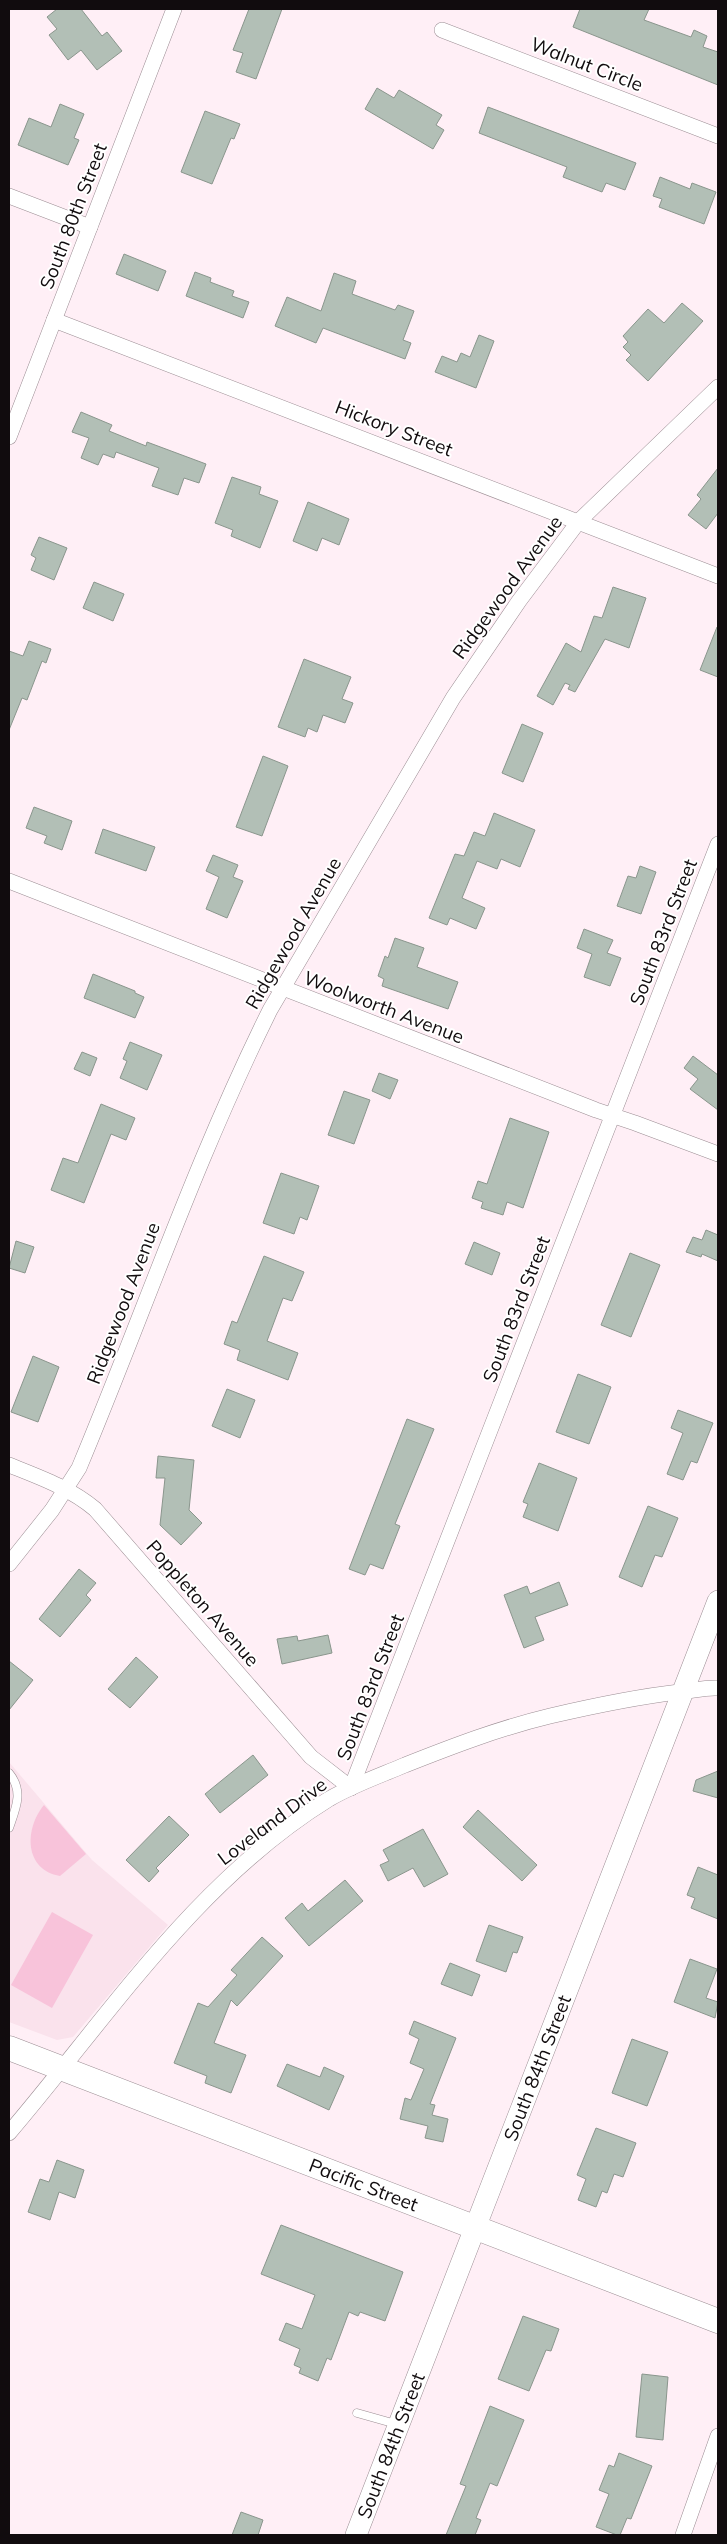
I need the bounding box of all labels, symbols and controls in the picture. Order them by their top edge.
street label: Walnut Circle [528,32,646,96]
street label: South 80th Street [34,139,112,292]
street label: Hickory Street [332,395,456,462]
street label: Ridgewood Avenue [447,511,567,663]
street label: Ridgewood Avenue [240,853,346,1013]
street label: South 83rd Street [624,855,702,1009]
street label: Woolworth Avenue [300,965,468,1049]
street label: Ridgewood Avenue [81,1219,165,1387]
street label: South 83rd Street [477,1232,555,1386]
street label: Poppleton Avenue [141,1535,265,1671]
street label: South 83rd Street [331,1610,409,1764]
street label: Loveland Drive [213,1772,331,1870]
street label: South 84th Street [498,1991,576,2144]
street label: Pacific Street [306,2153,422,2217]
street label: South 84th Street [352,2369,430,2522]

